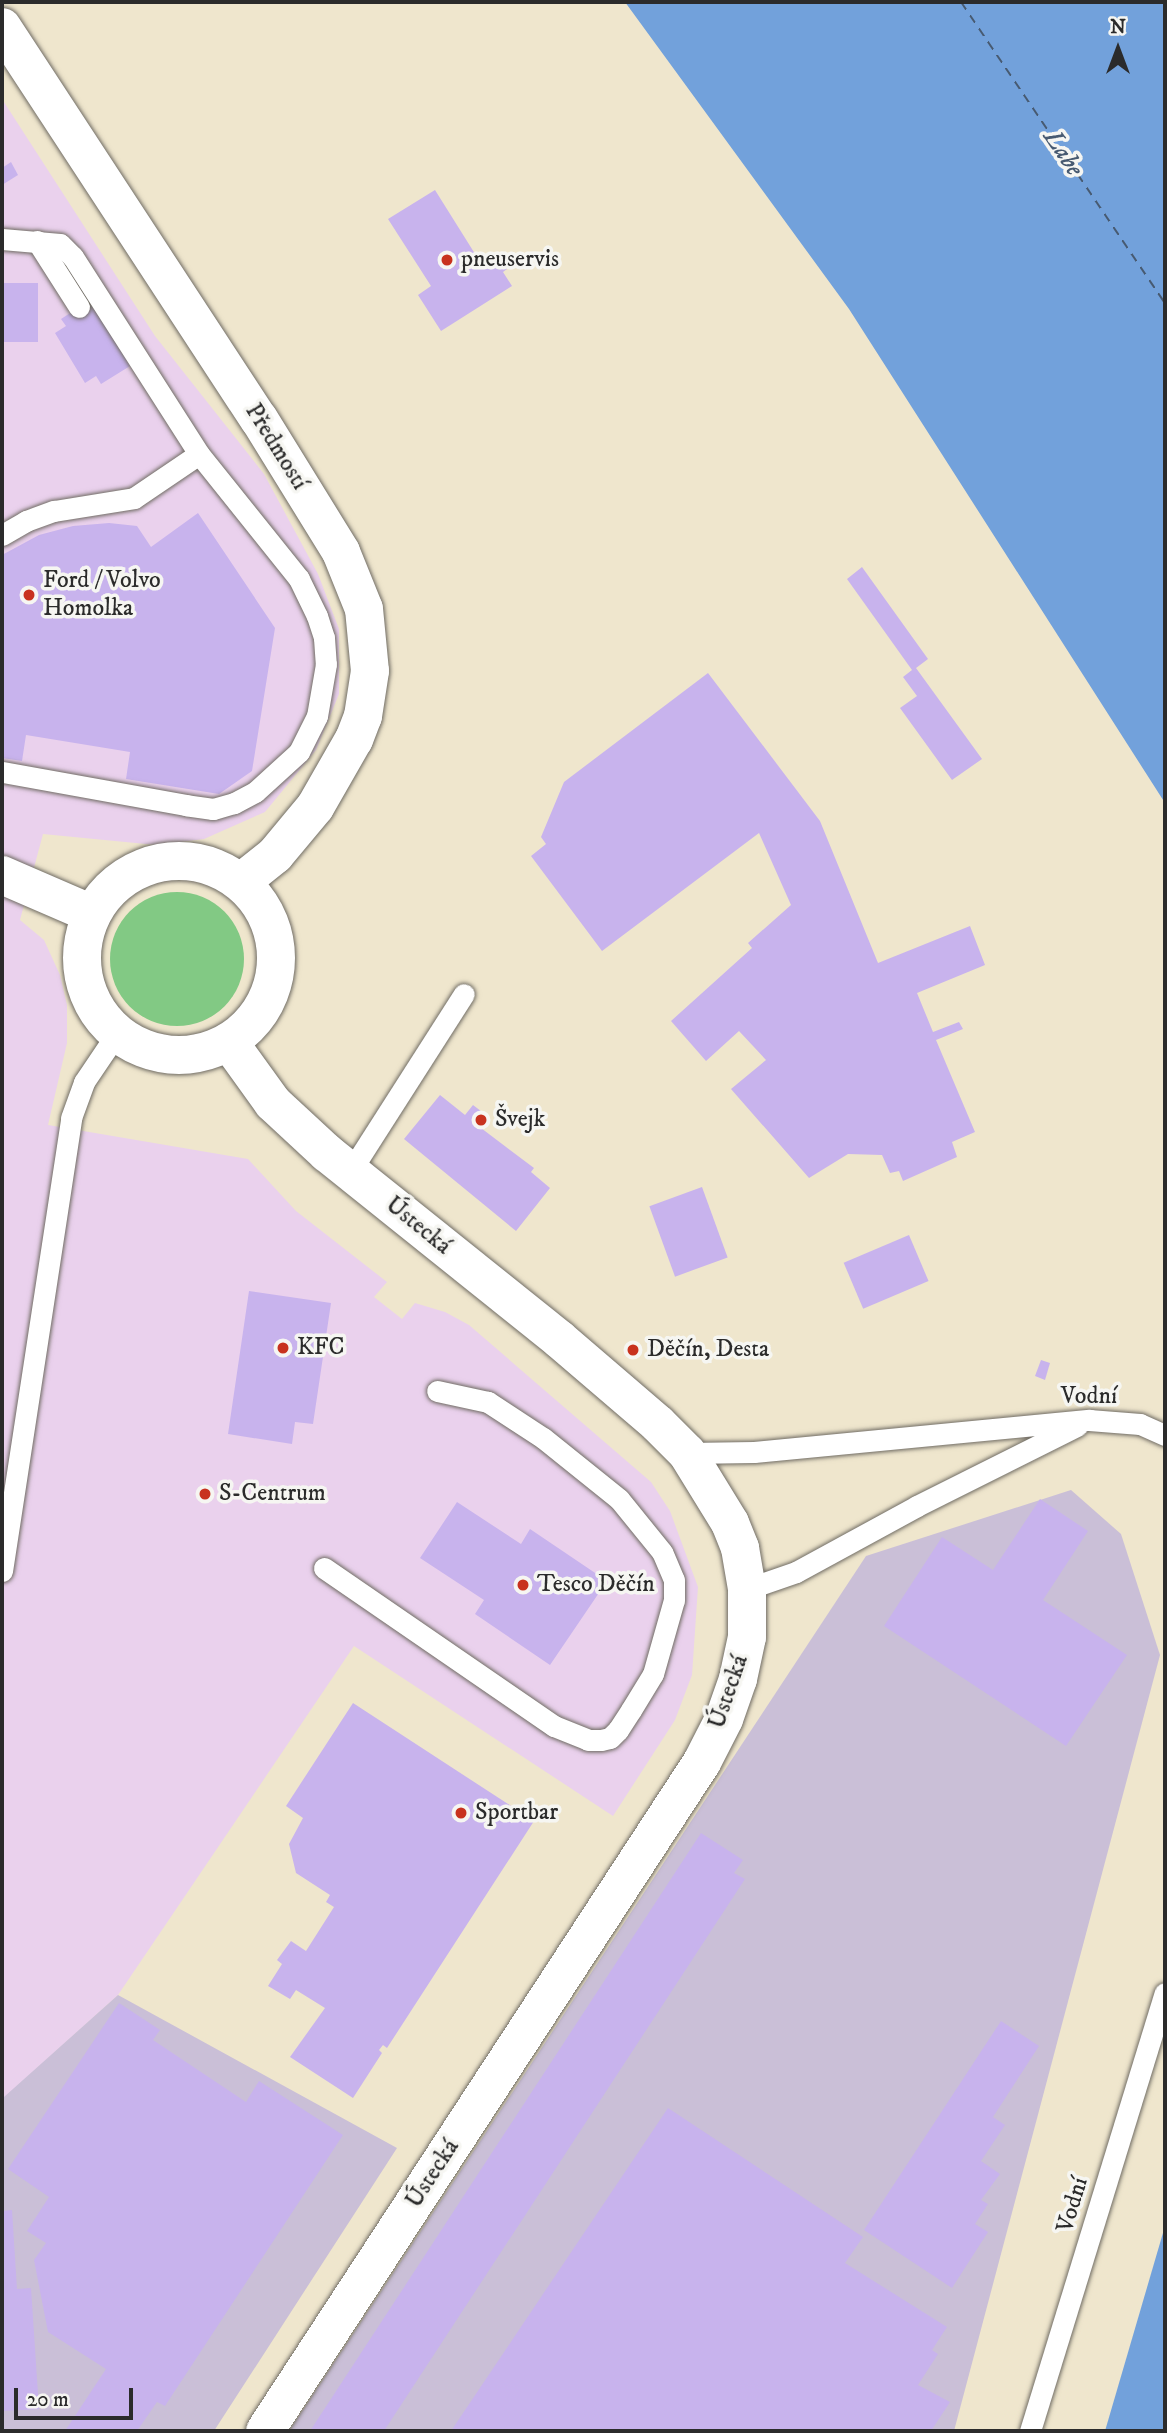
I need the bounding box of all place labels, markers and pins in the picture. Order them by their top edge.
place label: pneuservis [461,246,559,274]
marker: pneuservis [439,252,455,268]
place label: Ford / Volvo Homolka [43,567,161,623]
marker: Ford / Volvo Homolka [21,587,37,603]
place label: Švejk [495,1106,545,1134]
marker: Švejk [473,1112,489,1128]
place label: KFC [297,1334,345,1362]
place label: Děčín, Desta [647,1336,769,1364]
marker: KFC [275,1340,291,1356]
marker: Děčín, Desta [625,1342,641,1358]
place label: S-Centrum [219,1480,326,1508]
marker: S-Centrum [197,1486,213,1502]
place label: Tesco Děčín [537,1571,655,1599]
marker: Tesco Děčín [515,1577,531,1593]
place label: Sportbar [475,1799,558,1827]
marker: Sportbar [453,1805,469,1821]

